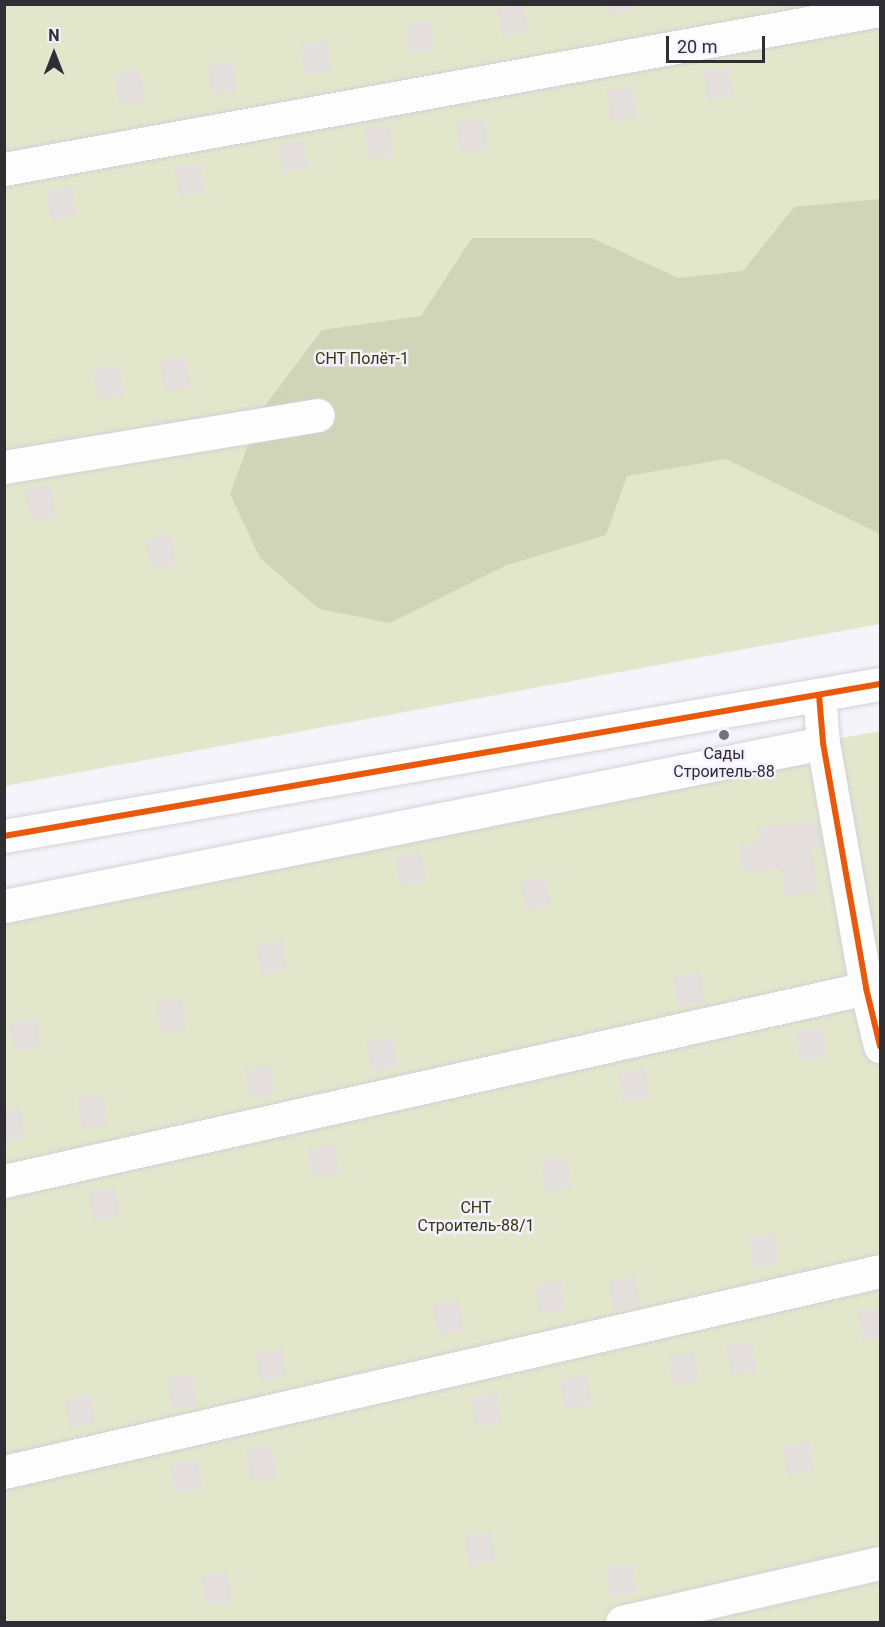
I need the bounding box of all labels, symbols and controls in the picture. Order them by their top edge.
north arrow [24,24,84,84]
scale bar [669,24,768,62]
text: N [48,26,60,45]
text: 20 m [677,36,717,57]
park label: СНТ Полёт-1 [315,349,409,369]
marker: Сады Строитель-88 [717,728,731,742]
place label: Сады Строитель-88 [673,744,775,782]
park label: СНТ Строитель-88/1 [418,1198,534,1236]

